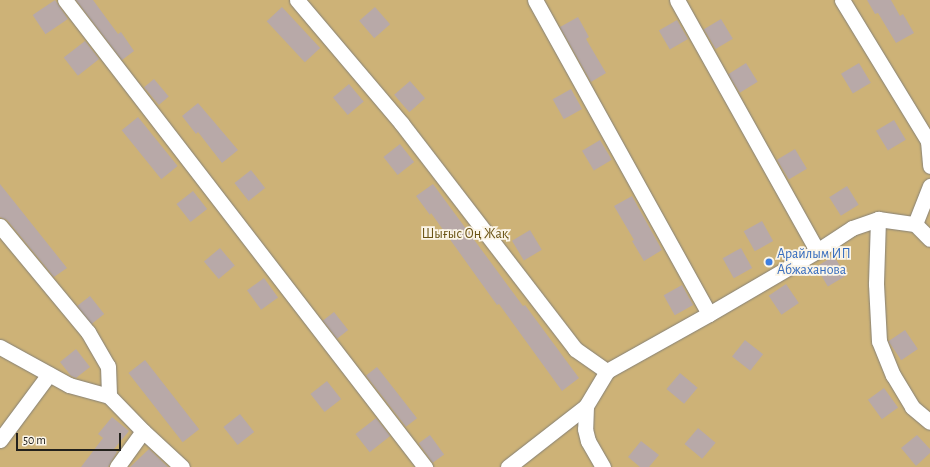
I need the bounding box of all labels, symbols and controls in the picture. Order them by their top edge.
park label: Шығыс Оң Жақ [421,226,509,242]
place label: Арайлым ИП Абжаханова [777,246,851,278]
marker: Арайлым ИП Абжаханова [764,257,774,267]
scale bar [18,425,123,451]
text: 50 m [23,434,46,446]

